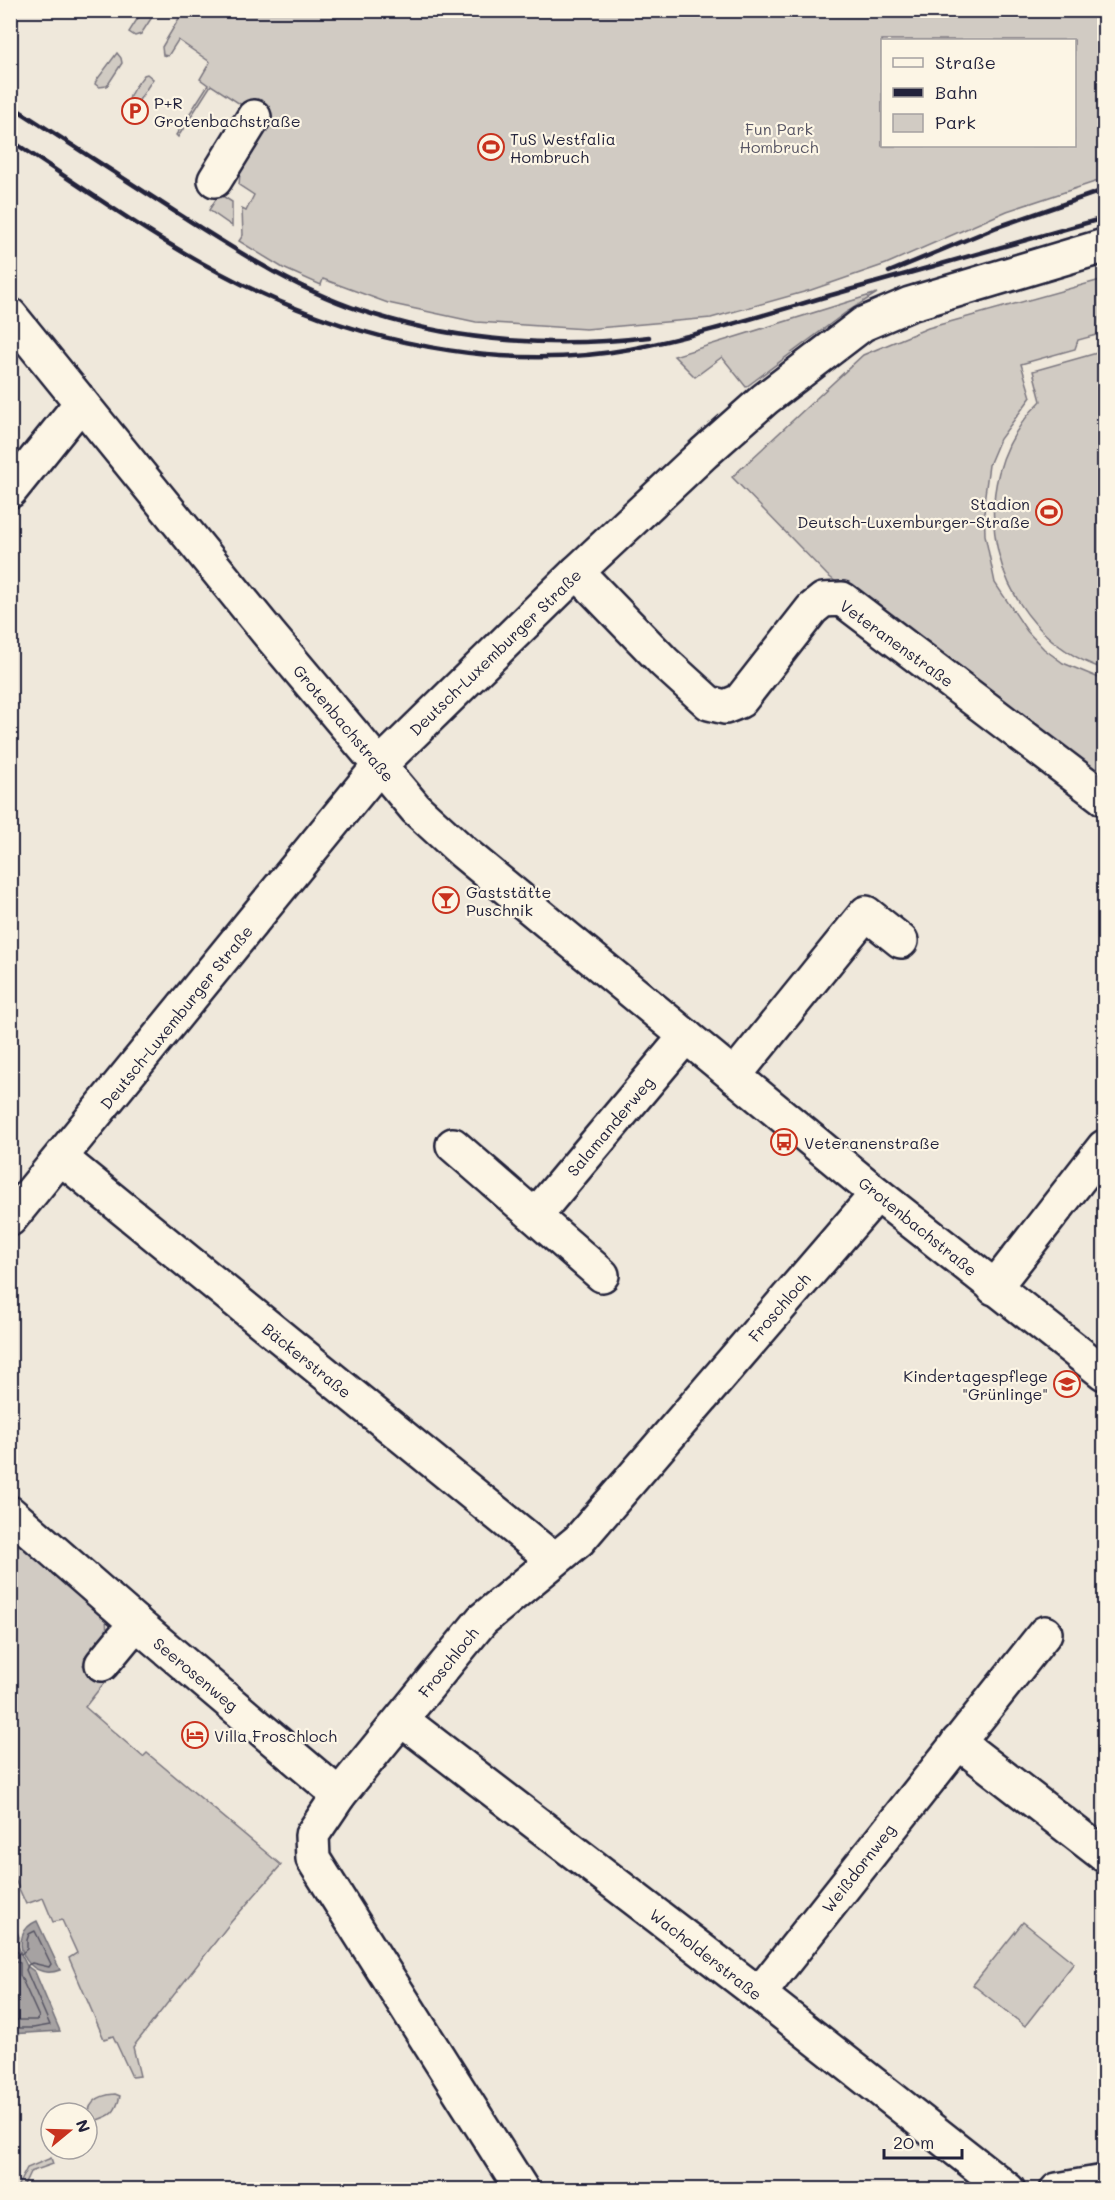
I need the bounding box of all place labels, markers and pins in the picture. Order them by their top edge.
place label: P+R Grotenbachstraße [154,92,301,131]
parking icon: P+R Grotenbachstraße [120,96,150,126]
place label: TuS Westfalia Hombruch [510,128,616,167]
sports icon: TuS Westfalia Hombruch [476,132,506,162]
place label: Stadion Deutsch-Luxemburger-Straße [797,493,1030,532]
sports icon: Stadion Deutsch-Luxemburger-Straße [1034,497,1064,527]
place label: Gaststätte Puschnik [466,881,551,920]
bar icon: Gaststätte Puschnik [431,885,461,915]
bus stop icon: Veteranenstraße [769,1127,799,1157]
place label: Veteranenstraße [804,1132,940,1153]
place label: Kindertagespflege "Grünlinge" [903,1365,1048,1404]
school or university icon: Kindertagespflege "Grünlinge" [1052,1369,1082,1399]
hotel icon: Villa Froschloch [180,1720,210,1750]
place label: Villa Froschloch [214,1725,337,1746]

